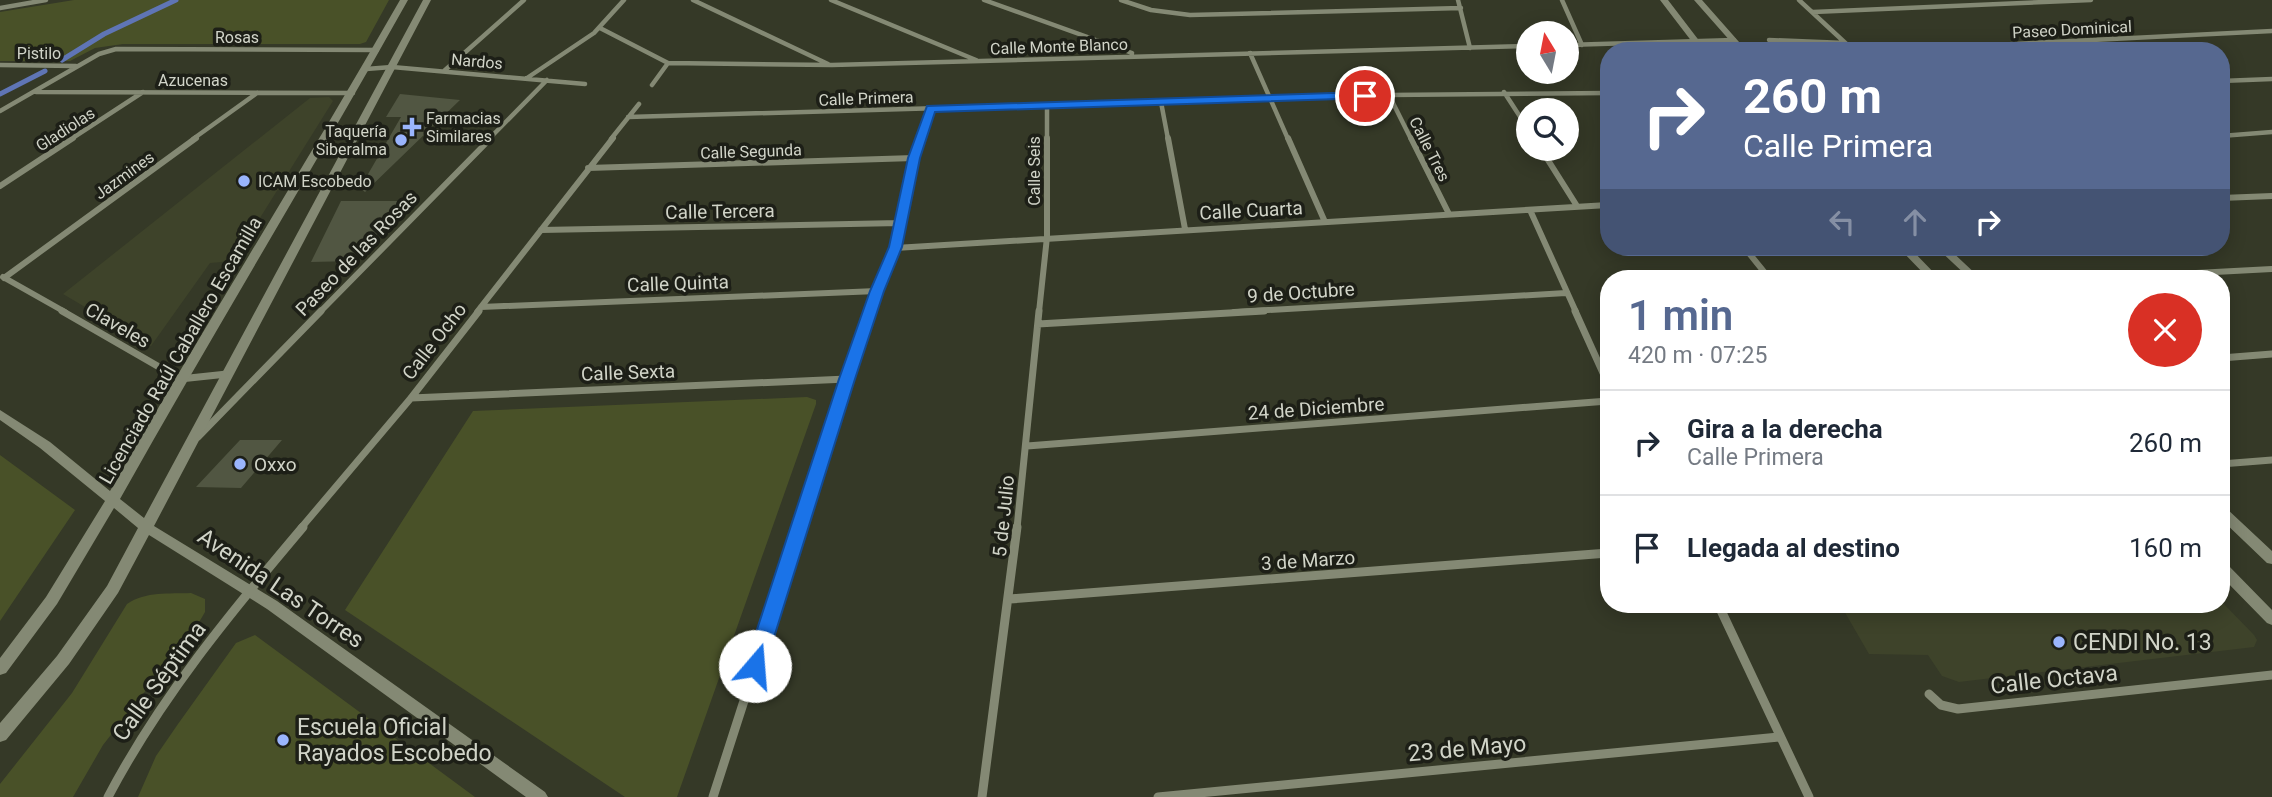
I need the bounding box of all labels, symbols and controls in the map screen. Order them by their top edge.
street label: Paseo Dominical [2012,17,2132,42]
north arrow [1516,21,1578,84]
map controls [1516,21,1579,161]
street label: Rosas [215,28,259,47]
street label: Calle Monte Blanco [990,35,1128,58]
street label: Pistilo [17,44,61,63]
street label: Nardos [450,50,504,73]
pin [1335,66,1395,126]
text: 260 m [1743,68,1882,125]
icon: right [1628,70,1719,161]
street label: Azucenas [158,71,228,90]
icon: arrive [1346,77,1384,115]
street label: Calle Primera [818,87,914,110]
button: search [1516,98,1579,161]
street label: Gladiolas [32,103,98,155]
place label: Farmacias Similares [426,109,501,146]
street label: Calle Tres [1405,114,1454,185]
marker: Farmacias Similares [404,119,420,135]
place label: Taquería Siberalma [316,122,387,159]
text: Calle Primera [1743,127,1933,165]
marker: Taquería Siberalma [393,132,409,148]
street label: Calle Seis [1025,136,1044,206]
street label: Calle Segunda [700,140,802,163]
street label: Jazmines [91,147,158,203]
place label: ICAM Escobedo [258,172,372,191]
marker: ICAM Escobedo [236,173,252,189]
street label: Paseo de las Rosas [291,186,422,321]
street label: Calle Cuarta [1199,196,1303,225]
street label: Calle Tercera [665,199,775,224]
icon: left [1823,203,1861,241]
icon: ahead [1896,203,1934,241]
icon: right [1969,203,2007,241]
street label: Licenciado Raúl Caballero Escamilla [94,212,267,488]
street label: Calle Quinta [627,270,729,297]
street label: 9 de Octubre [1247,277,1356,308]
text: 1 min [1628,291,1733,340]
button: close [2128,293,2202,367]
street label: Claveles [81,298,154,353]
street label: Calle Ocho [397,298,471,384]
text: 420 m · 07:25 [1628,342,1767,369]
street label: Calle Sexta [581,359,675,386]
street label: 24 de Diciembre [1247,392,1385,425]
text: Gira a la derecha [1687,414,1883,444]
icon: right [1628,424,1666,462]
text: 260 m [2129,428,2202,458]
text: Calle Primera [1687,444,1824,471]
place label: Oxxo [254,453,297,476]
marker: Oxxo [232,456,248,472]
street label: 5 de Julio [988,474,1019,558]
street label: Avenida Las Torres [193,523,369,654]
icon: arrive [1628,529,1666,567]
text: Llegada al destino [1687,533,1900,563]
text: 160 m [2129,533,2202,563]
street label: 3 de Marzo [1260,546,1356,575]
street label: Calle Séptima [107,616,212,746]
position arrow [718,629,792,703]
place label: CENDI No. 13 [2073,629,2212,656]
marker: CENDI No. 13 [2051,634,2067,650]
street label: Calle Octava [1989,659,2119,700]
place label: Escuela Oficial Rayados Escobedo [297,714,492,767]
street label: 23 de Mayo [1407,730,1527,767]
marker: Escuela Oficial Rayados Escobedo [275,732,291,748]

